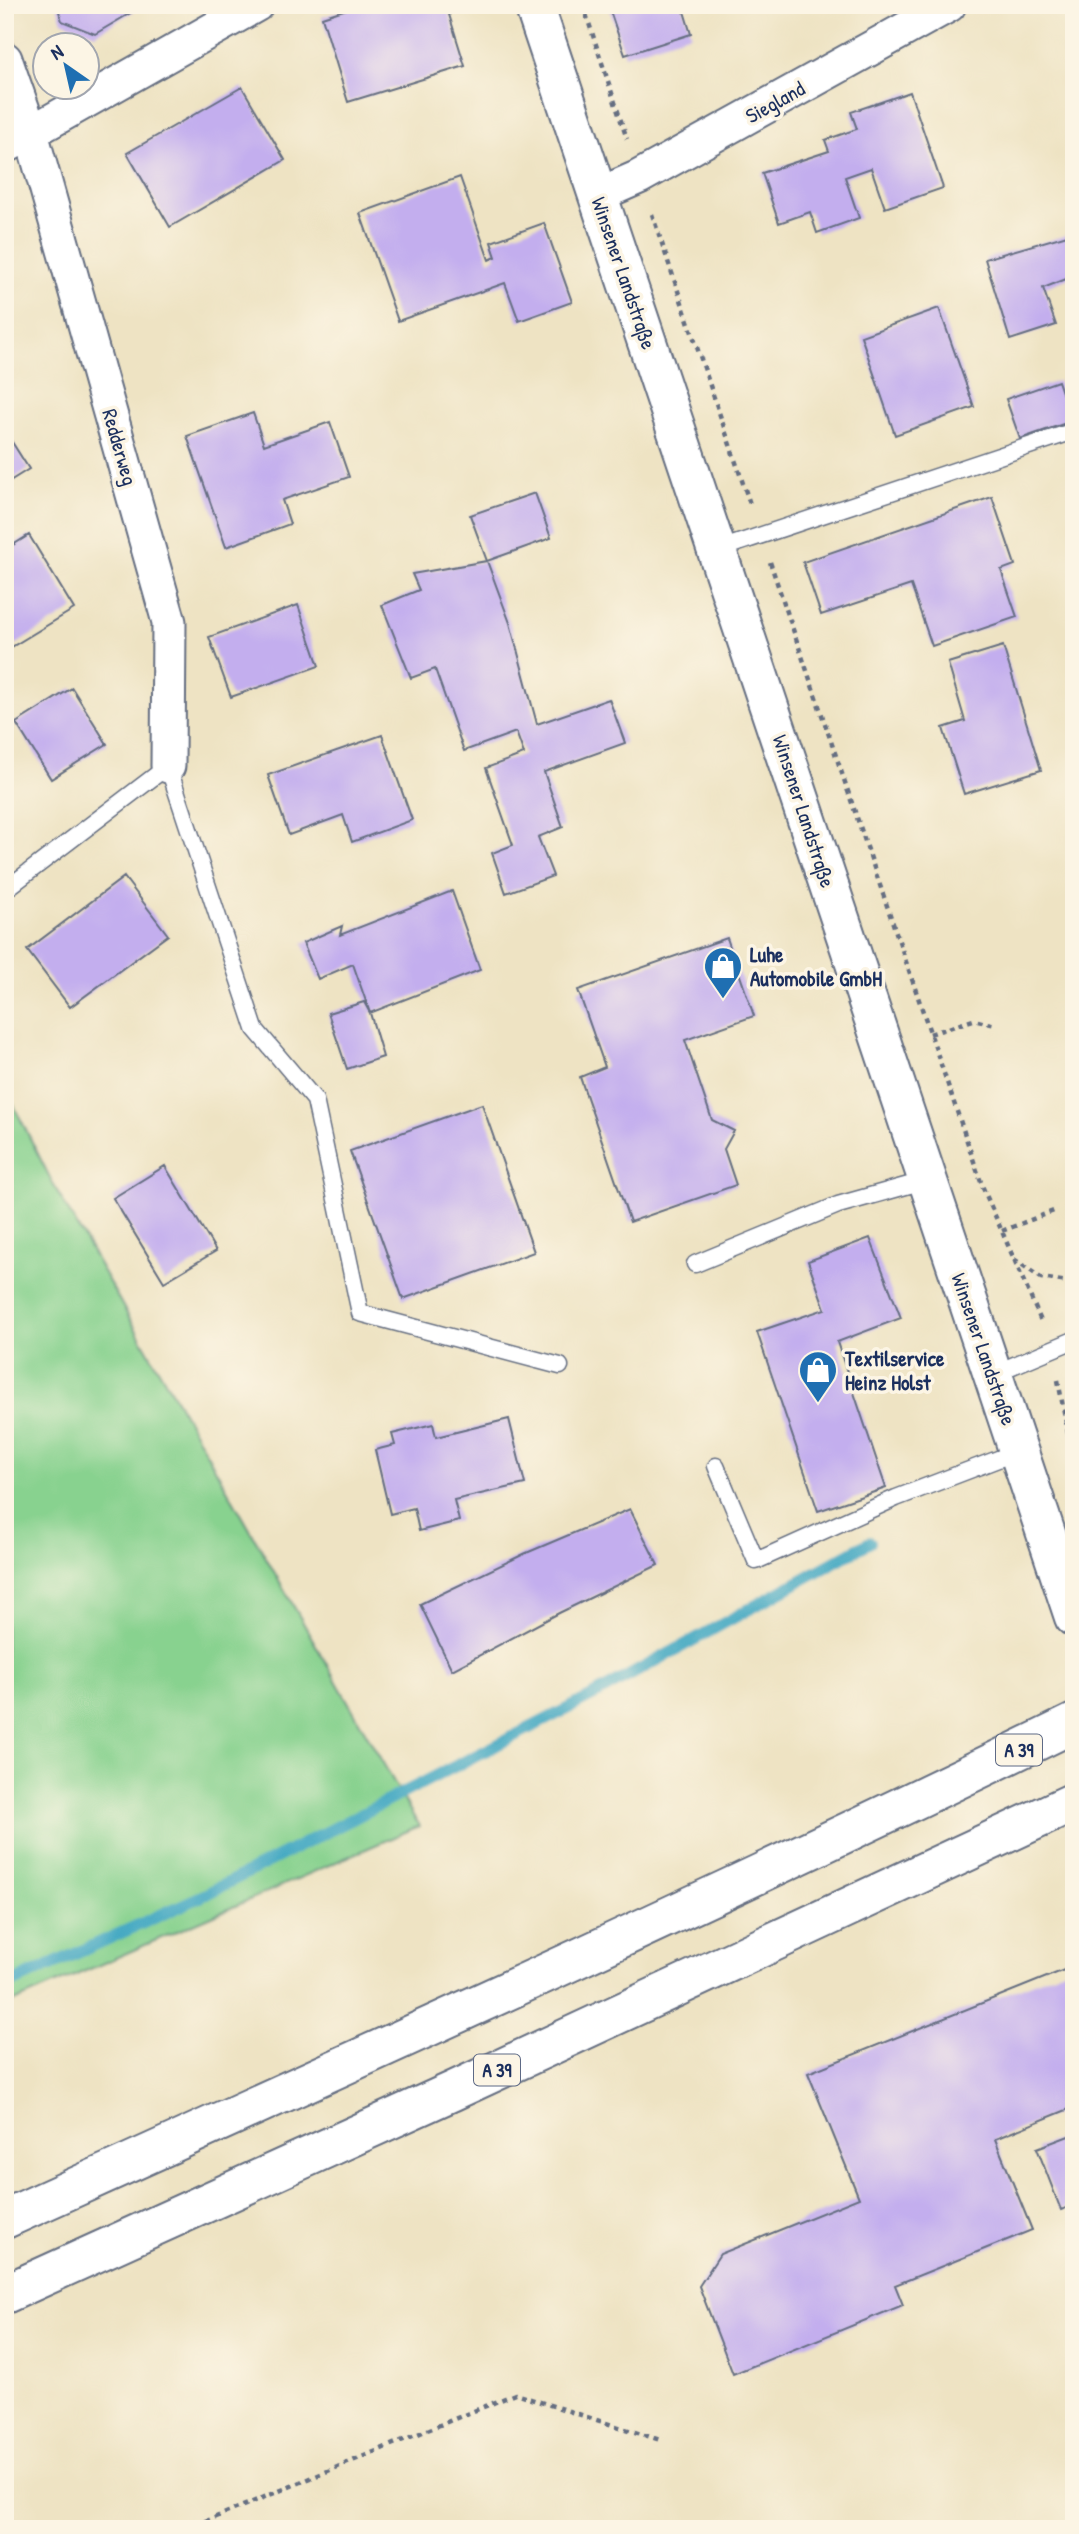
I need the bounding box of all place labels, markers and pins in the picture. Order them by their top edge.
place label: Luhe Automobile GmbH [750,940,882,993]
shop icon: Luhe Automobile GmbH [702,945,744,1000]
place label: Textilservice Heinz Holst [844,1344,945,1397]
shop icon: Textilservice Heinz Holst [797,1349,839,1404]

